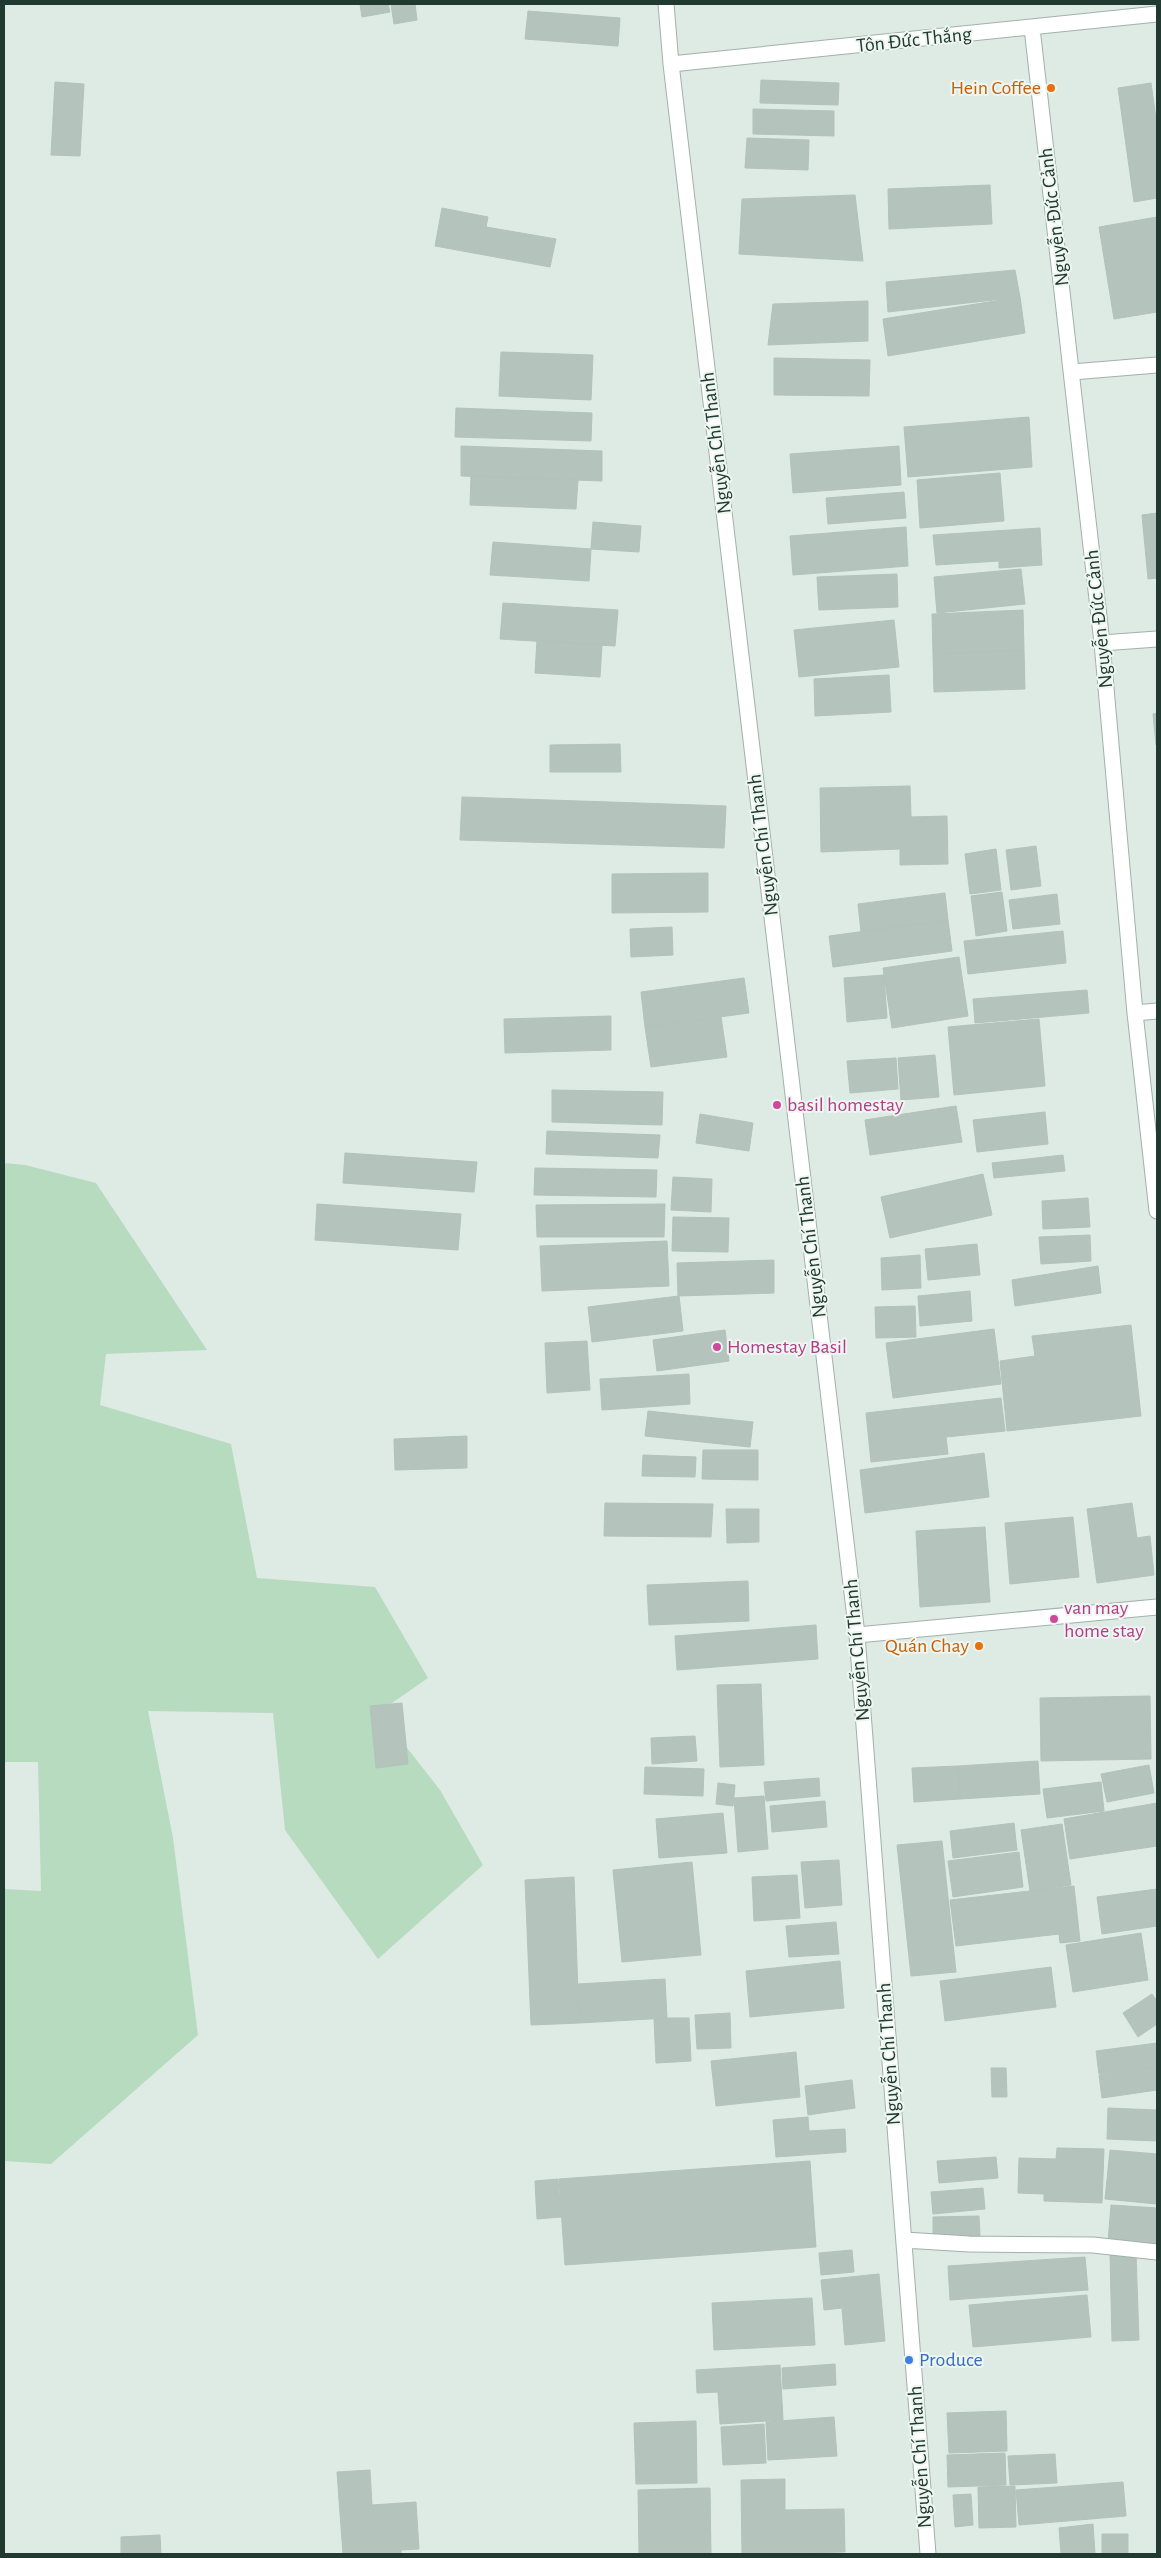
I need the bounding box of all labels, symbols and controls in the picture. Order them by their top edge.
street label: Tôn Đức Thắng [855,24,973,56]
place label: Hein Coffee [950,78,1041,98]
marker: Hein Coffee [1045,82,1057,94]
street label: Nguyễn Đức Cảnh [1036,147,1072,287]
street label: Nguyễn Chí Thanh [697,371,735,515]
street label: Nguyễn Đức Cảnh [1082,549,1116,689]
street label: Nguyễn Chí Thanh [744,773,782,917]
place label: basil homestay [787,1095,904,1115]
marker: basil homestay [771,1099,783,1111]
street label: Nguyễn Chí Thanh [792,1175,830,1319]
place label: Homestay Basil [727,1337,847,1357]
marker: Homestay Basil [711,1341,723,1353]
street label: Nguyễn Chí Thanh [841,1578,873,1722]
place label: van may home stay [1064,1598,1144,1641]
marker: van may home stay [1048,1613,1060,1625]
place label: Quán Chay [885,1636,969,1656]
marker: Quán Chay [973,1640,985,1652]
street label: Nguyễn Chí Thanh [874,1982,904,2126]
place label: Produce [919,2350,983,2370]
marker: Produce [903,2354,915,2366]
street label: Nguyễn Chí Thanh [905,2385,935,2529]

